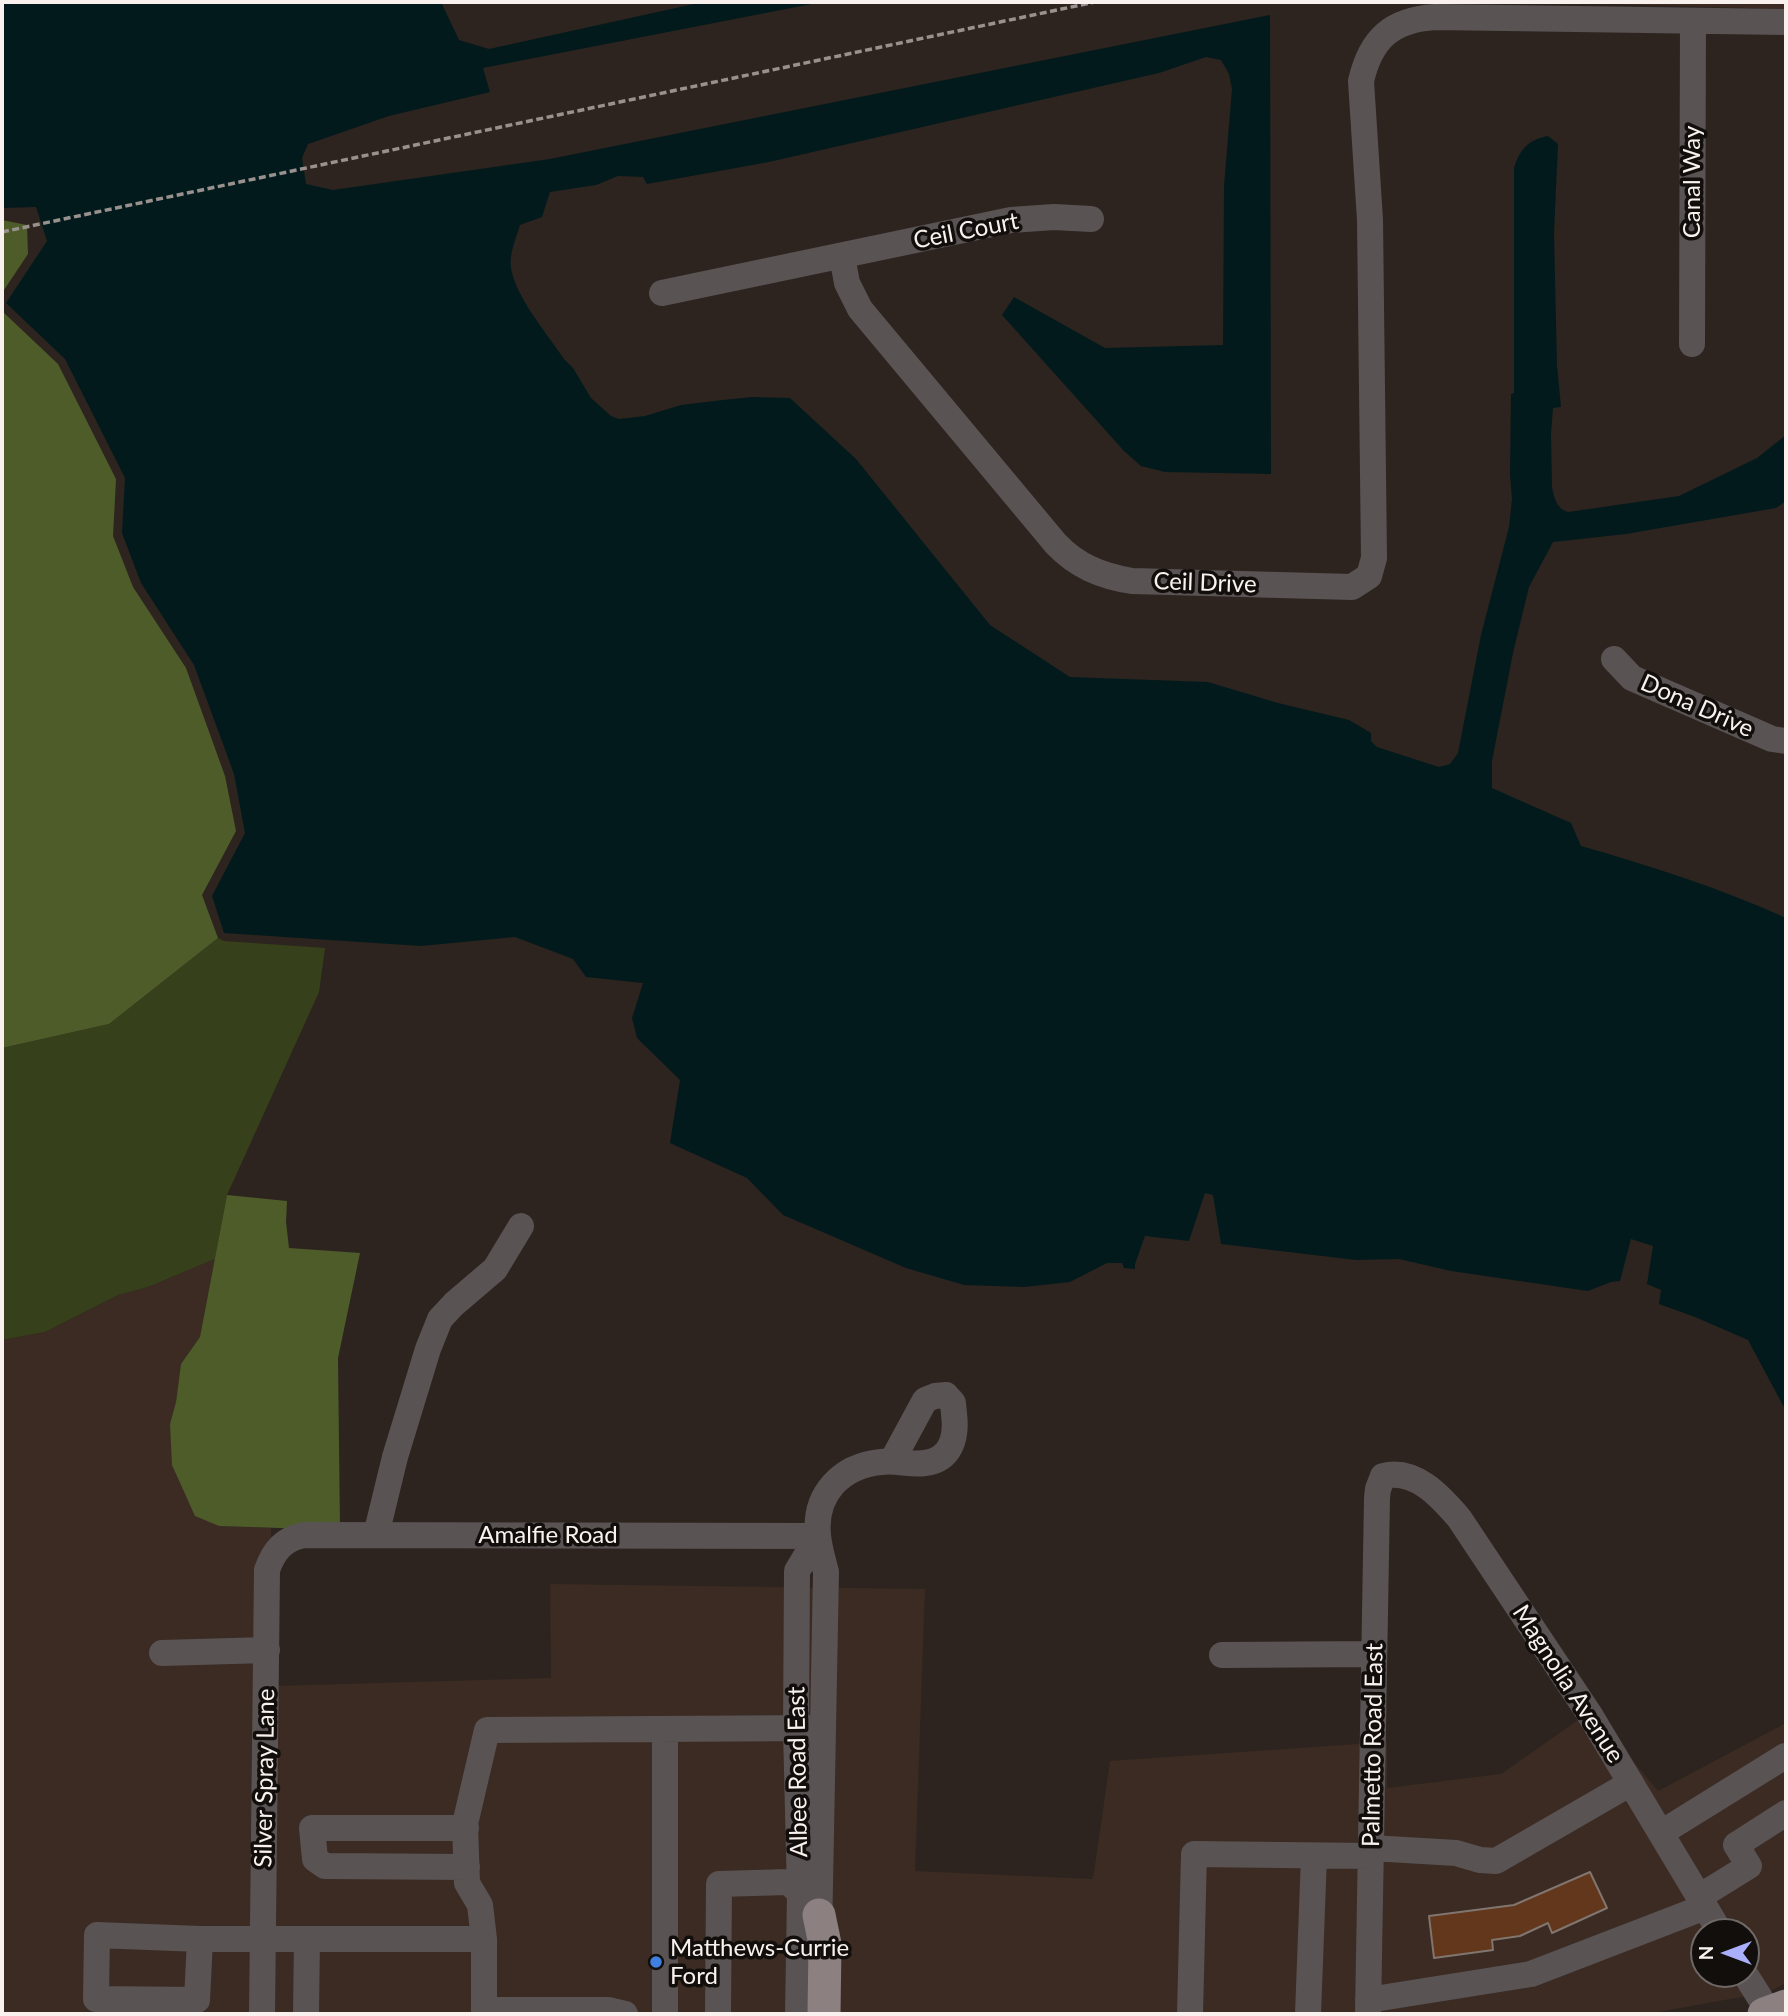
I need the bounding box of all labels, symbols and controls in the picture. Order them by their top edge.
street label: Canal Way [1678,126,1706,238]
street label: Ceil Court [911,207,1021,255]
street label: Ceil Drive [1153,567,1257,599]
street label: Dona Drive [1636,668,1758,744]
street label: Amalfie Road [478,1521,618,1549]
street label: Magnolia Avenue [1506,1600,1630,1768]
street label: Palmetto Road East [1357,1643,1389,1847]
street label: Albee Road East [782,1686,814,1858]
street label: Silver Spray Lane [249,1688,281,1868]
north arrow [1690,1918,1760,1988]
place label: Matthews-Currie Ford [670,1934,849,1990]
text: N [1694,1946,1717,1960]
marker: Matthews-Currie Ford [648,1954,664,1970]

